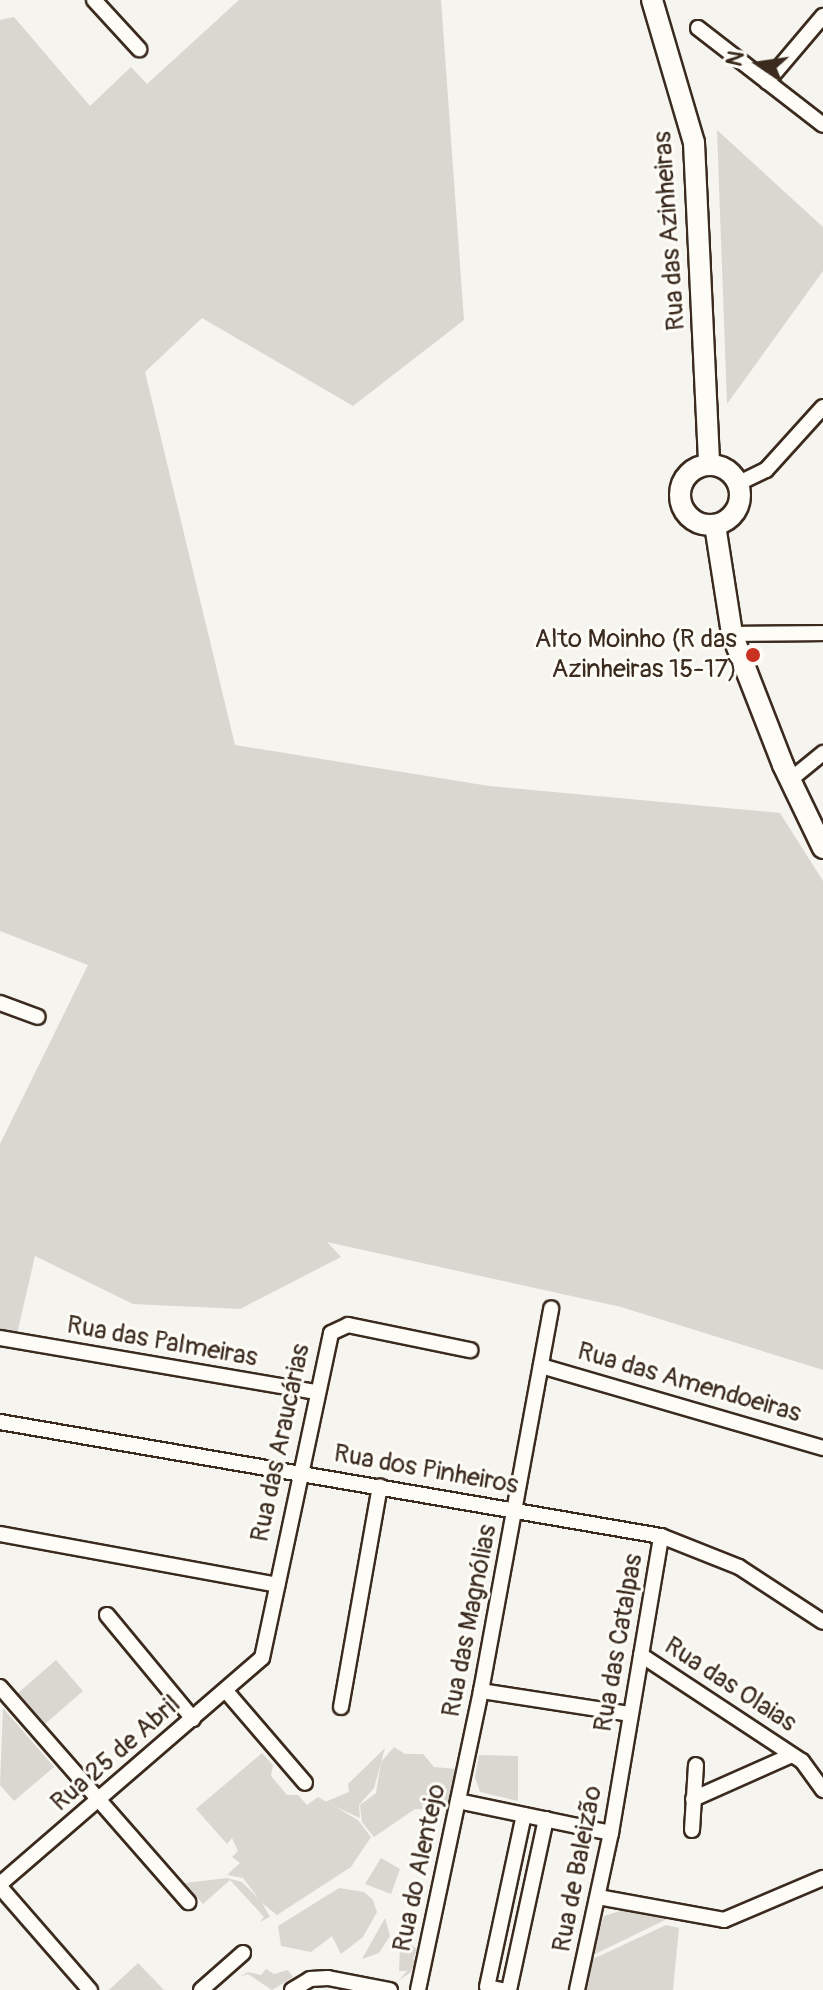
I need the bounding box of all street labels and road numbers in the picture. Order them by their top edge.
street label: Rua das Azinheiras [647,130,693,332]
street label: Rua das Palmeiras [64,1310,260,1374]
street label: Rua das Amendoeiras [574,1336,804,1430]
street label: Rua das Araucárias [245,1341,317,1545]
street label: Rua dos Pinheiros [331,1438,521,1502]
street label: Rua das Magnólias [436,1522,504,1720]
street label: Rua das Catalpas [588,1552,650,1734]
street label: Rua das Olaias [658,1631,802,1739]
street label: Rua 25 de Abril [45,1689,187,1819]
street label: Rua do Alentejo [387,1781,453,1955]
street label: Rua de Baleizão [547,1783,609,1955]

